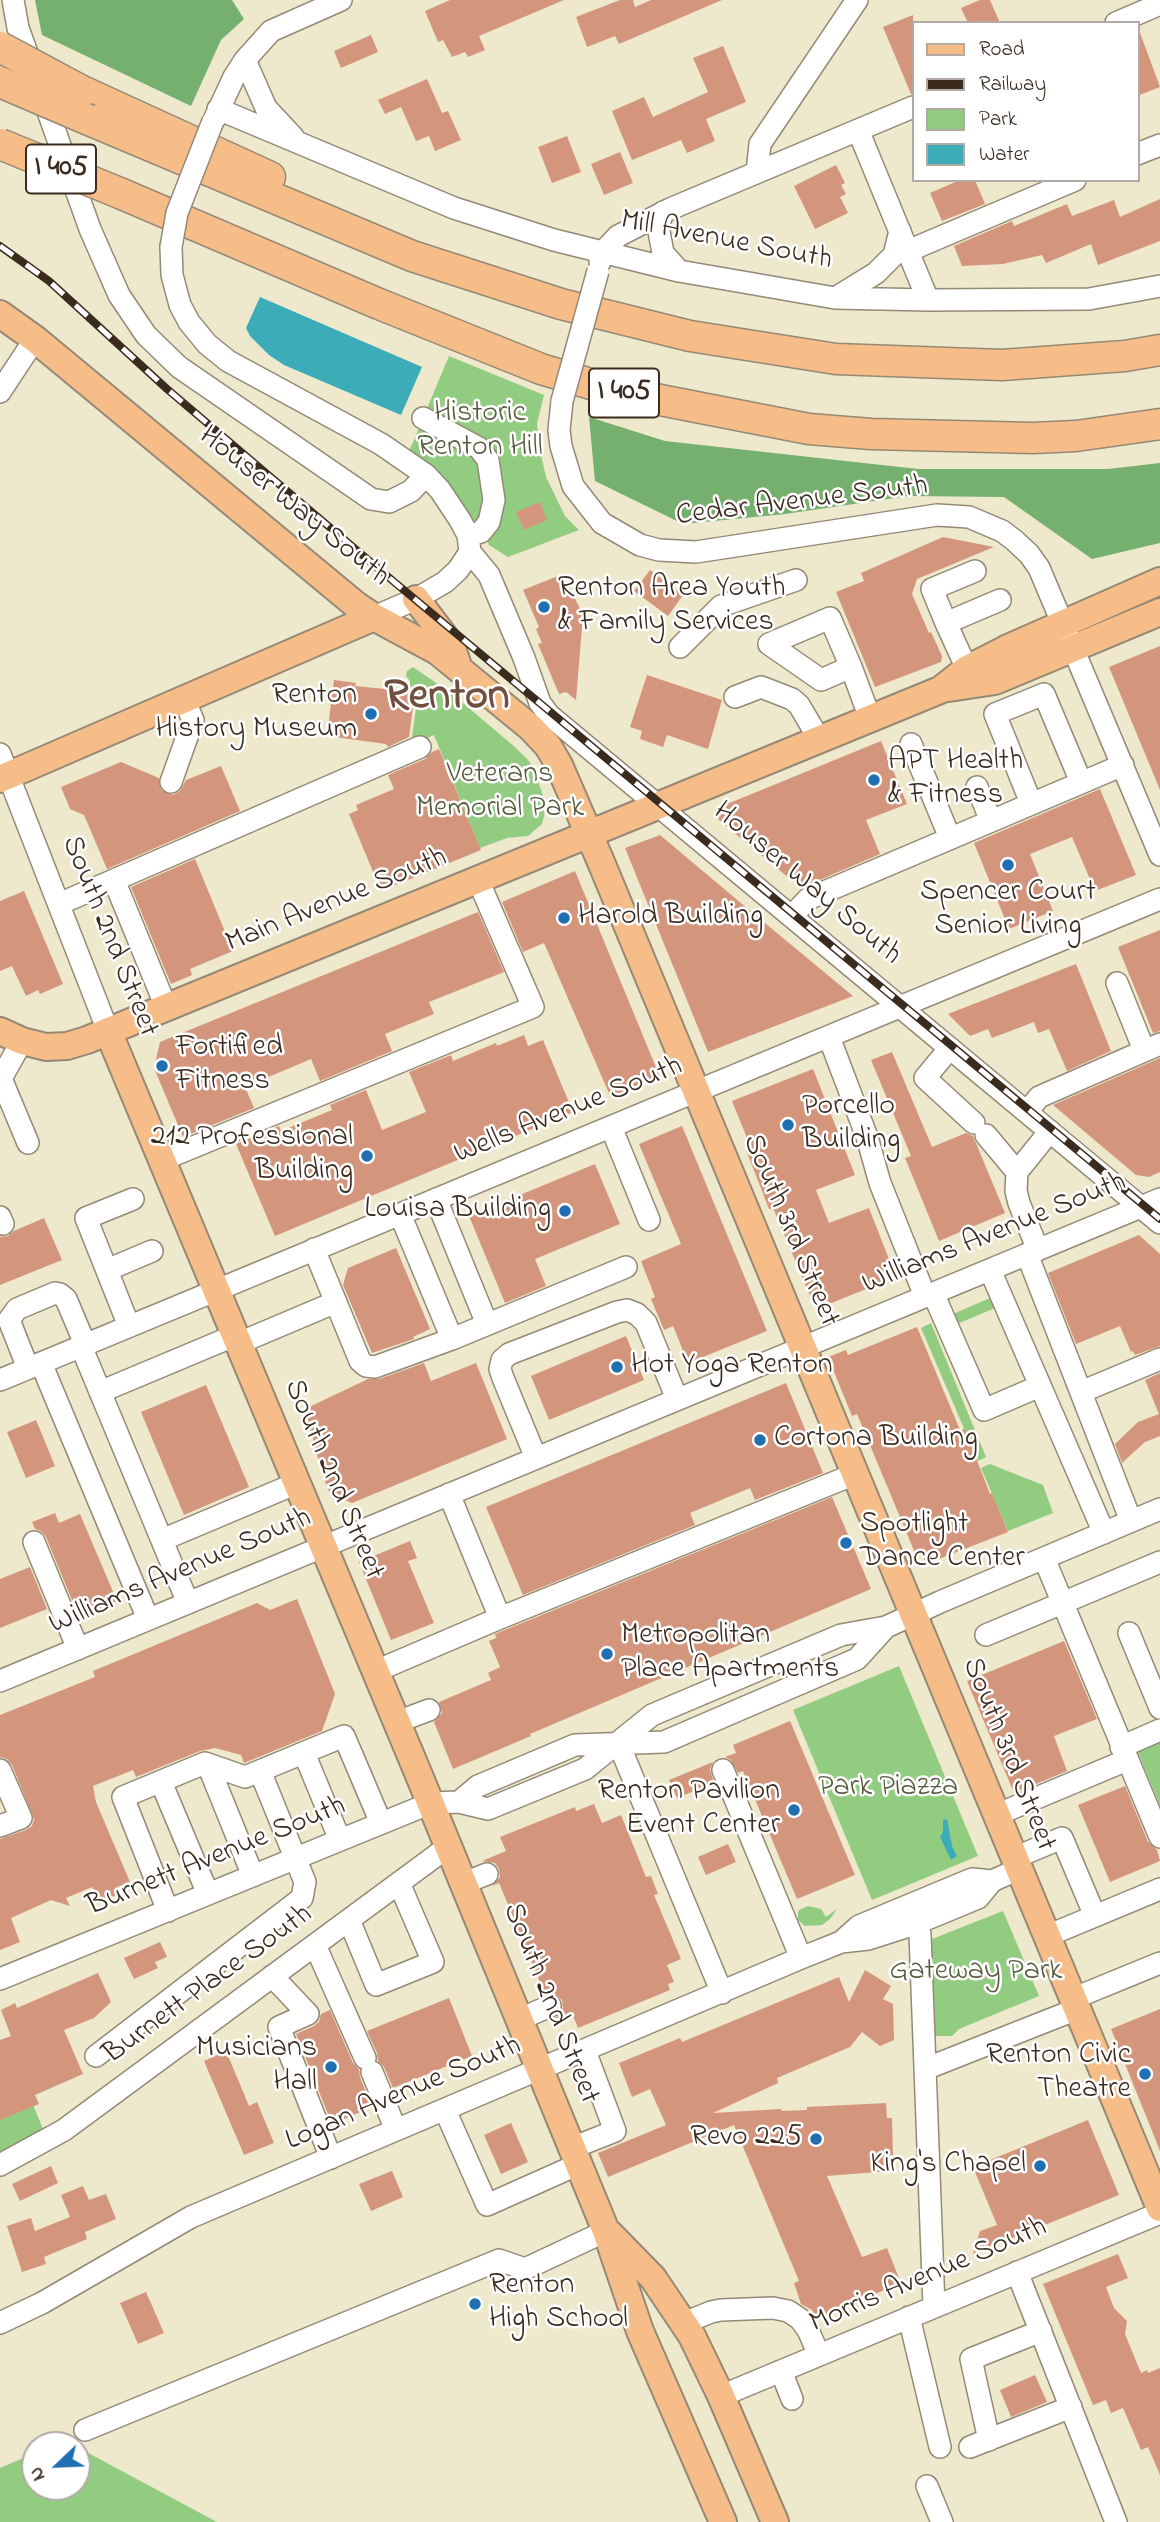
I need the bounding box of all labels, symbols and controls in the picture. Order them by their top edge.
legend [912,21,1139,182]
text: Road [979,35,1025,65]
text: Railway [979,70,1046,100]
text: Park [979,105,1017,135]
text: Water [979,140,1030,170]
road number: I 405 [26,144,96,194]
street label: Mill Avenue South [617,204,835,280]
road number: I 405 [589,368,659,418]
park label: Historic Renton Hill [417,397,543,467]
street label: Houser Way South [190,420,396,596]
street label: Cedar Avenue South [674,470,930,536]
place label: Renton Area Youth & Family Services [558,572,786,642]
marker: Renton Area Youth & Family Services [536,599,552,615]
district label: Renton [384,674,510,726]
place label: Renton History Museum [155,679,357,750]
marker: Renton History Museum [363,706,379,722]
place label: APT Health & Fitness [888,745,1023,816]
park label: Veterans Memorial Park [416,758,584,828]
marker: APT Health & Fitness [866,772,882,788]
street label: Houser Way South [704,796,908,974]
street label: South 2nd Street [51,831,165,1043]
street label: Main Avenue South [221,841,453,963]
marker: Spencer Court Senior Living [1000,857,1016,873]
place label: Spencer Court Senior Living [920,876,1096,946]
place label: Harold Building [578,900,763,936]
marker: Harold Building [556,910,572,926]
place label: Fortified Fitness [176,1031,283,1102]
street label: Wells Avenue South [450,1050,688,1174]
marker: Fortified Fitness [154,1058,170,1074]
place label: Porcello Building [802,1090,900,1160]
marker: Porcello Building [780,1117,796,1133]
place label: 212 Professional Building [151,1121,353,1192]
street label: South 3rd Street [732,1129,846,1333]
marker: 212 Professional Building [359,1148,375,1164]
street label: Williams Avenue South [858,1166,1132,1304]
place label: Louisa Building [365,1193,551,1229]
marker: Louisa Building [557,1203,573,1219]
place label: Hot Yoga Renton [631,1349,833,1385]
marker: Hot Yoga Renton [609,1359,625,1375]
street label: South 2nd Street [274,1375,390,1585]
place label: Cortona Building [774,1422,978,1458]
marker: Cortona Building [752,1432,768,1448]
street label: Williams Avenue South [44,1501,318,1645]
place label: Spotlight Dance Center [860,1508,1025,1578]
marker: Spotlight Dance Center [838,1535,854,1551]
place label: Metropolitan Place Apartments [621,1619,839,1690]
marker: Metropolitan Place Apartments [599,1646,615,1662]
street label: South 3rd Street [952,1653,1062,1857]
park label: Park Piazza [818,1771,958,1807]
place label: Renton Pavilion Event Center [598,1775,780,1846]
street label: Burnett Avenue South [82,1790,352,1926]
marker: Renton Pavilion Event Center [786,1802,802,1818]
street label: Burnett Place South [97,1898,321,2074]
street label: South 2nd Street [492,1898,606,2110]
park label: Gateway Park [890,1955,1062,1991]
street label: Logan Avenue South [281,2029,527,2161]
place label: Musicians Hall [196,2032,317,2102]
place label: Renton Civic Theatre [986,2039,1131,2110]
marker: Musicians Hall [323,2059,339,2075]
marker: Renton Civic Theatre [1137,2066,1153,2082]
place label: Revo 225 [690,2121,802,2157]
marker: Revo 225 [808,2131,824,2147]
place label: King's Chapel [870,2148,1026,2184]
marker: King's Chapel [1032,2158,1048,2174]
street label: Morris Avenue South [805,2211,1053,2343]
place label: Renton High School [489,2269,628,2340]
marker: Renton High School [467,2296,483,2312]
north arrow [21,2431,91,2501]
text: N [23,2462,53,2485]

